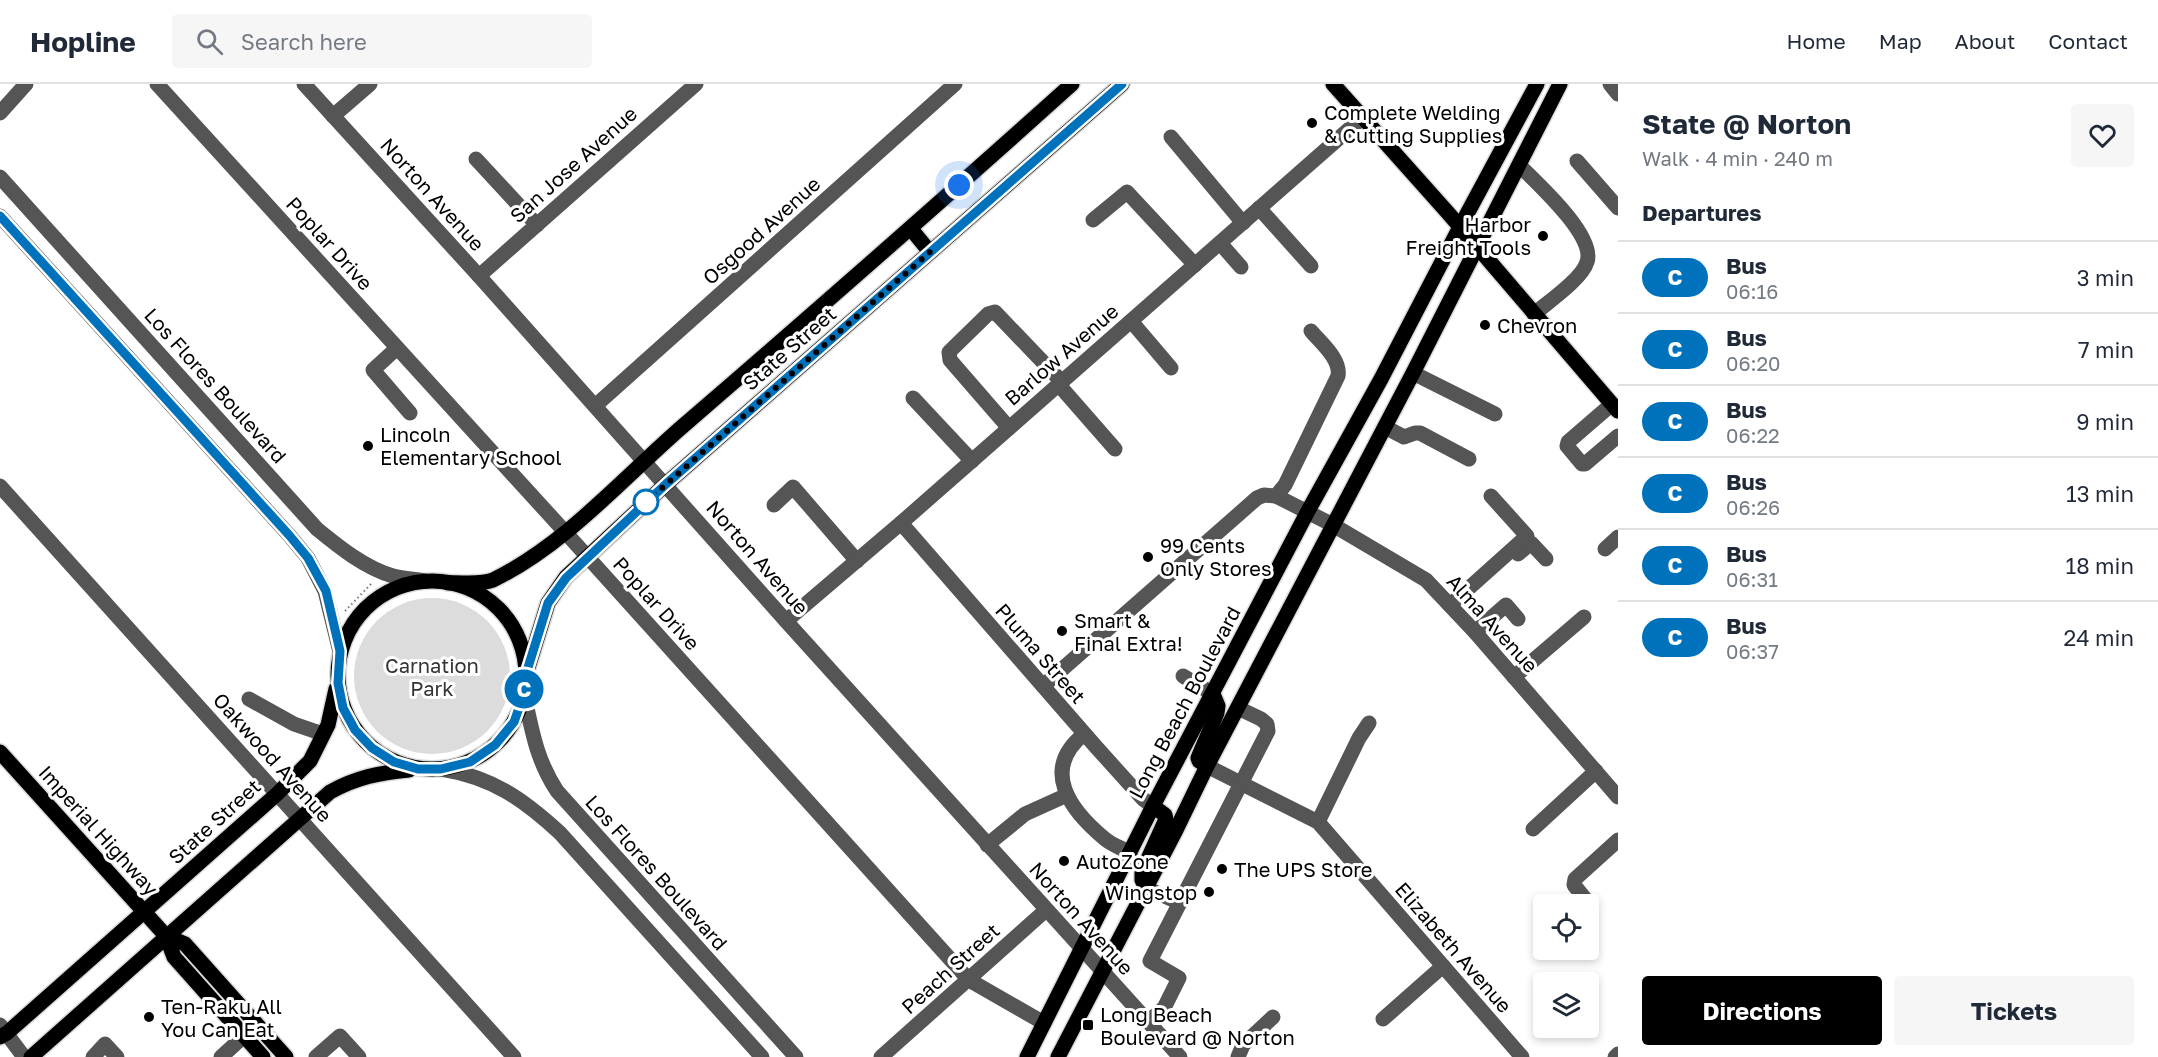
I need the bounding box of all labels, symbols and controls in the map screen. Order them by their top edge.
search box [172,14,592,68]
text: Hopline [30,25,136,58]
icon: search [193,25,226,58]
text: Search here [241,28,367,55]
text: Home [1786,28,1846,54]
text: Map [1879,28,1922,54]
text: About [1955,28,2015,54]
text: Contact [2048,28,2128,54]
place label: Complete Welding & Cutting Supplies [1324,100,1502,147]
street label: San Jose Avenue [505,101,641,227]
button: heart [2071,104,2134,167]
text: State @ Norton [1642,107,1851,140]
marker: Complete Welding & Cutting Supplies [1305,116,1319,130]
street label: Norton Avenue [376,133,490,255]
text: Walk · 4 min · 240 m [1642,146,1833,170]
your location [944,170,974,200]
street label: Osgood Avenue [697,171,825,289]
street label: Poplar Drive [282,191,378,295]
text: Departures [1642,199,1761,226]
place label: Harbor Freight Tools [1406,212,1531,259]
marker: Harbor Freight Tools [1536,229,1550,243]
text: Bus [1726,252,1767,279]
text: C [1668,264,1682,290]
text: 3 min [2077,264,2134,291]
text: 06:16 [1726,279,1778,303]
street label: Barlow Avenue [999,298,1123,410]
street label: State Street [738,301,840,395]
street label: Los Flores Boulevard [140,303,292,467]
place label: Chevron [1497,313,1577,337]
marker: Chevron [1478,318,1492,332]
text: Bus [1726,324,1767,351]
text: C [1668,336,1682,362]
text: 7 min [2078,336,2134,363]
text: 06:20 [1726,351,1781,375]
text: Bus [1726,396,1767,423]
text: C [1668,408,1682,434]
text: 9 min [2076,408,2134,435]
place label: Lincoln Elementary School [380,422,562,469]
text: 06:22 [1726,423,1780,447]
marker: Lincoln Elementary School [361,439,375,453]
text: Bus [1726,468,1767,495]
text: C [1668,480,1682,506]
text: 13 min [2066,480,2134,507]
unlabelled marker [633,489,659,515]
street label: Norton Avenue [702,495,814,619]
text: 06:26 [1726,495,1780,519]
place label: 99 Cents Only Stores [1160,533,1272,580]
text: Bus [1726,540,1767,567]
marker: 99 Cents Only Stores [1141,550,1155,564]
street label: Poplar Drive [609,551,705,655]
text: C [1668,552,1682,578]
text: 18 min [2066,552,2134,579]
text: 06:31 [1726,567,1778,591]
street label: Alma Avenue [1443,569,1543,677]
street label: Pluma Street [991,598,1091,708]
street label: Long Beach Boulevard [1123,602,1245,802]
place label: Smart & Final Extra! [1074,608,1183,655]
text: Bus [1726,612,1767,639]
marker: Smart & Final Extra! [1055,624,1069,638]
text: C [1668,624,1682,650]
text: 24 min [2063,624,2134,651]
text: 06:37 [1726,639,1779,663]
park label: Carnation Park [385,653,479,700]
line badge: C [504,670,544,708]
text: C [517,676,531,702]
street label: Oakwood Avenue [209,687,337,827]
street label: Imperial Highway [34,760,164,900]
street label: State Street [163,774,265,868]
street label: Los Flores Boulevard [581,790,733,954]
place label: AutoZone [1076,849,1169,873]
marker: AutoZone [1057,854,1071,868]
street label: Norton Avenue [1025,857,1139,979]
place label: The UPS Store [1234,857,1372,881]
marker: The UPS Store [1215,862,1229,876]
street label: Elizabeth Avenue [1391,877,1517,1017]
place label: Wingstop [1105,880,1197,904]
marker: Wingstop [1202,885,1216,899]
map controls [1533,894,1599,1038]
button: locate [1533,894,1599,960]
street label: Peach Street [896,918,1004,1018]
button: layers [1533,972,1599,1038]
button: Directions [1642,976,1882,1045]
button: Tickets [1894,976,2134,1045]
place label: Ten-Raku All You Can Eat [161,994,282,1041]
place label: Long Beach Boulevard @ Norton [1100,1002,1295,1049]
marker: Ten-Raku All You Can Eat [142,1010,156,1024]
marker: Long Beach Boulevard @ Norton [1081,1018,1095,1032]

